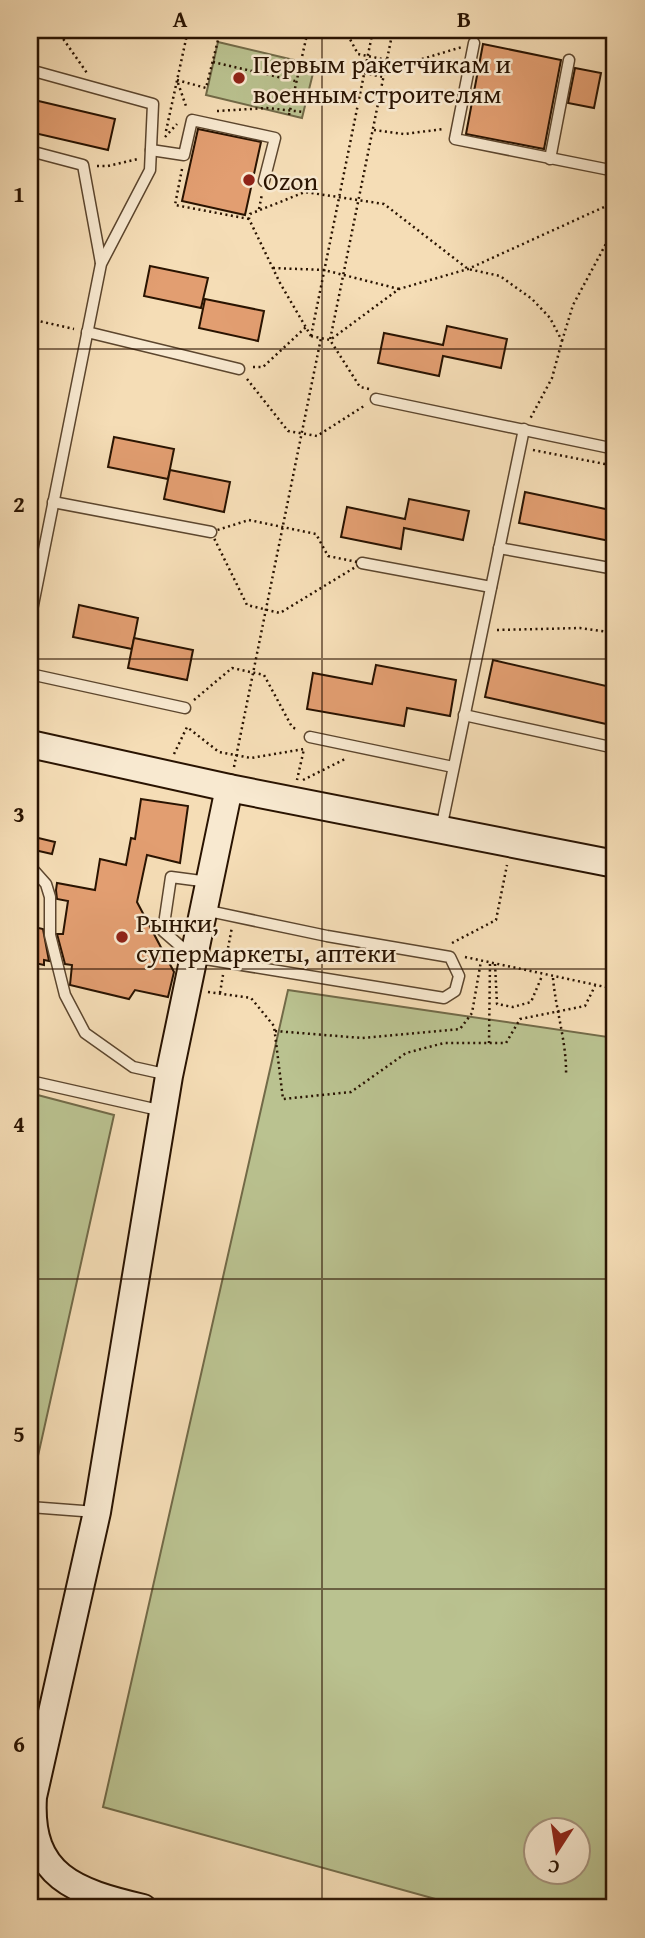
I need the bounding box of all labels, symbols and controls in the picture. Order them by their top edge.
text: A [173,2,188,35]
text: B [457,2,471,35]
place label: Первым ракетчикам и военным строителям [253,44,511,113]
marker: Первым ракетчикам и военным строителям [231,70,247,86]
place label: Ozon [263,161,318,200]
marker: Ozon [241,172,257,188]
text: 1 [13,177,25,210]
text: 2 [13,487,25,520]
text: 3 [13,797,25,830]
place label: Рынки, супермаркеты, аптеки [136,903,396,972]
marker: Рынки, супермаркеты, аптеки [114,929,130,945]
text: 4 [13,1107,25,1140]
text: 5 [13,1417,25,1450]
text: 6 [13,1727,25,1760]
north arrow [522,1815,592,1885]
text: С [545,1853,562,1882]

